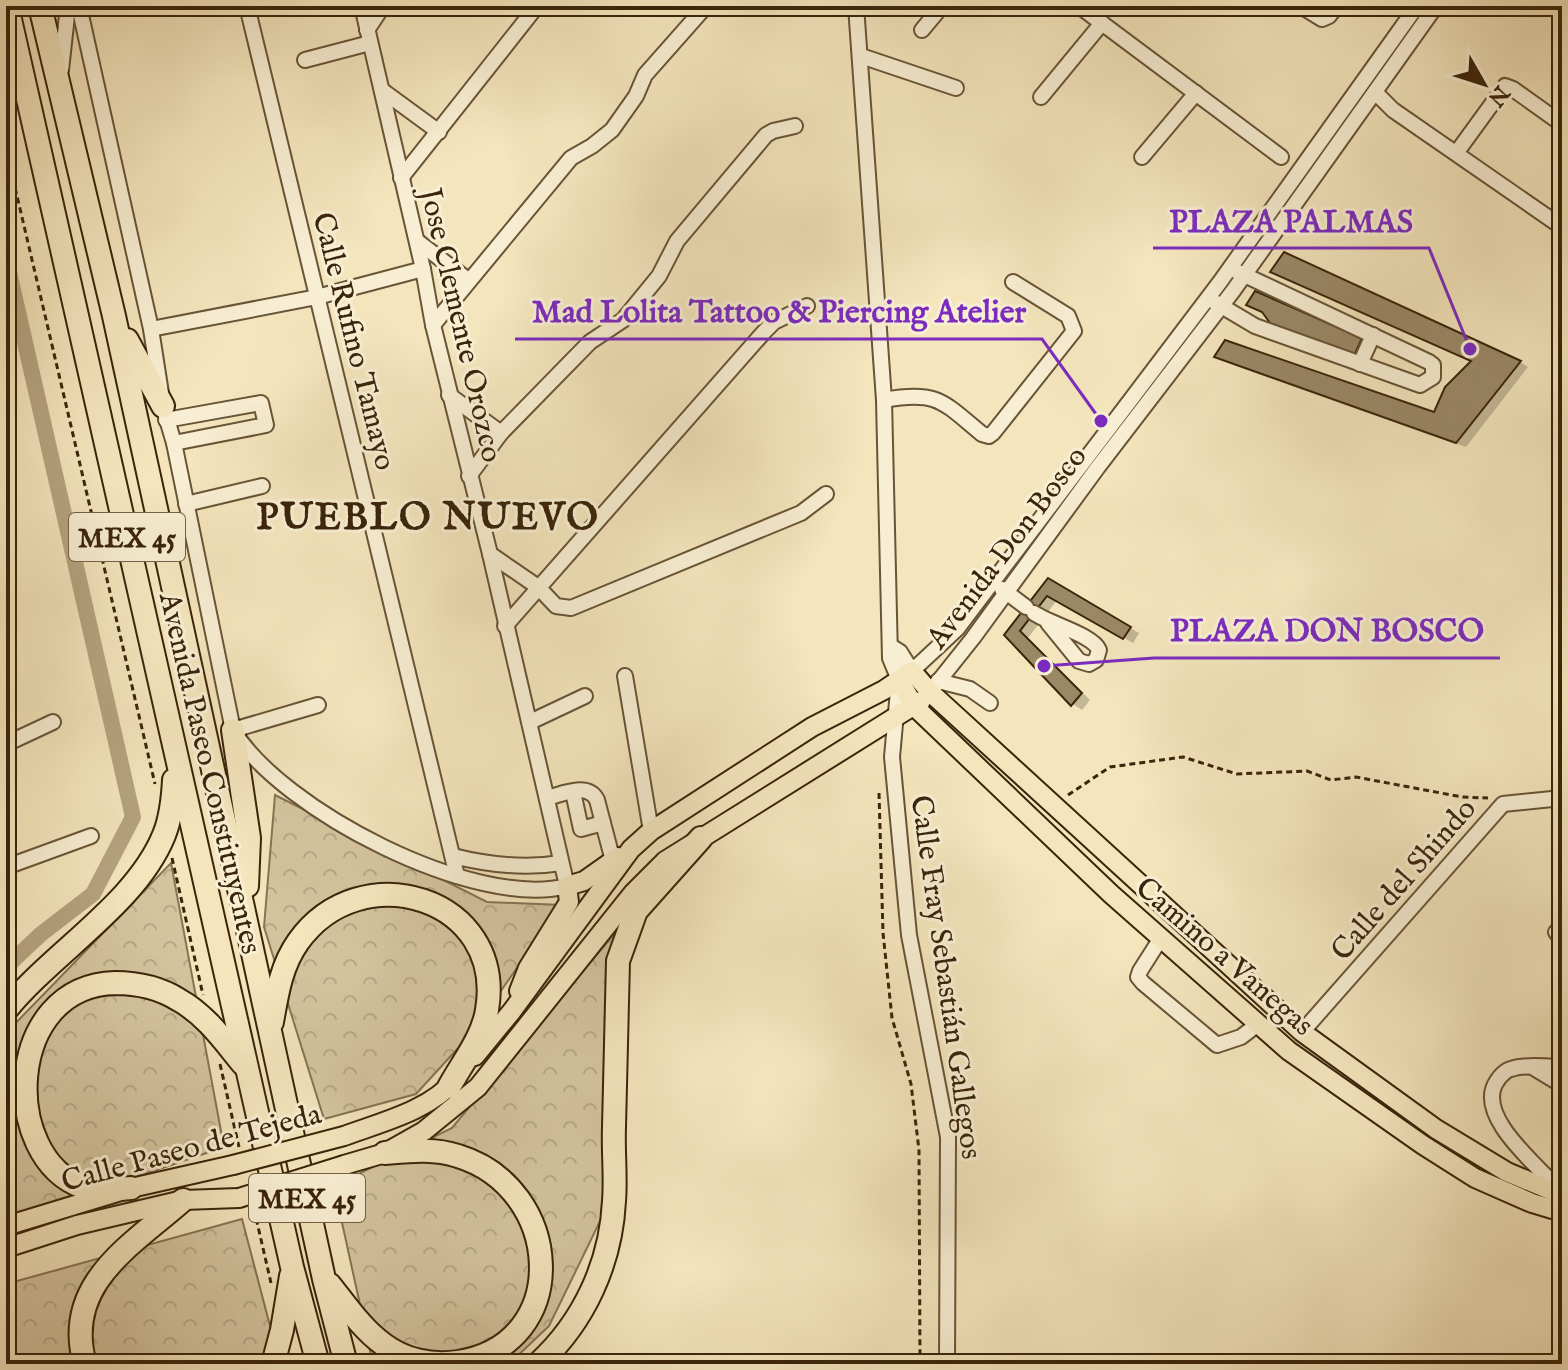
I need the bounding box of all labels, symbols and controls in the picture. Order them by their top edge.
north arrow [1444,44,1524,124]
text: N [1481,78,1515,112]
street label: Jose Clemente Orozco [409,182,510,466]
callout: PLAZA PALMAS [1153,192,1429,248]
text: PLAZA PALMAS [1169,203,1413,244]
street label: Calle Rufino Tamayo [303,209,403,474]
callout: Mad Lolita Tattoo & Piercing Atelier [515,283,1042,339]
text: Mad Lolita Tattoo & Piercing Atelier [532,293,1026,334]
street label: Avenida Don Bosco [918,439,1096,658]
district label: PUEBLO NUEVO [256,495,600,543]
road number: MEX 45 [69,513,185,561]
street label: Avenida Paseo Constituyentes [149,588,269,958]
callout: PLAZA DON BOSCO [1154,602,1500,658]
text: PLAZA DON BOSCO [1170,612,1484,653]
street label: Calle del Shindo [1324,791,1485,969]
street label: Calle Fray Sebastián Gallegos [901,793,989,1162]
street label: Camino a Vanegas [1127,870,1321,1045]
street label: Calle Paseo de Tejeda [57,1096,326,1202]
road number: MEX 45 [249,1174,365,1222]

